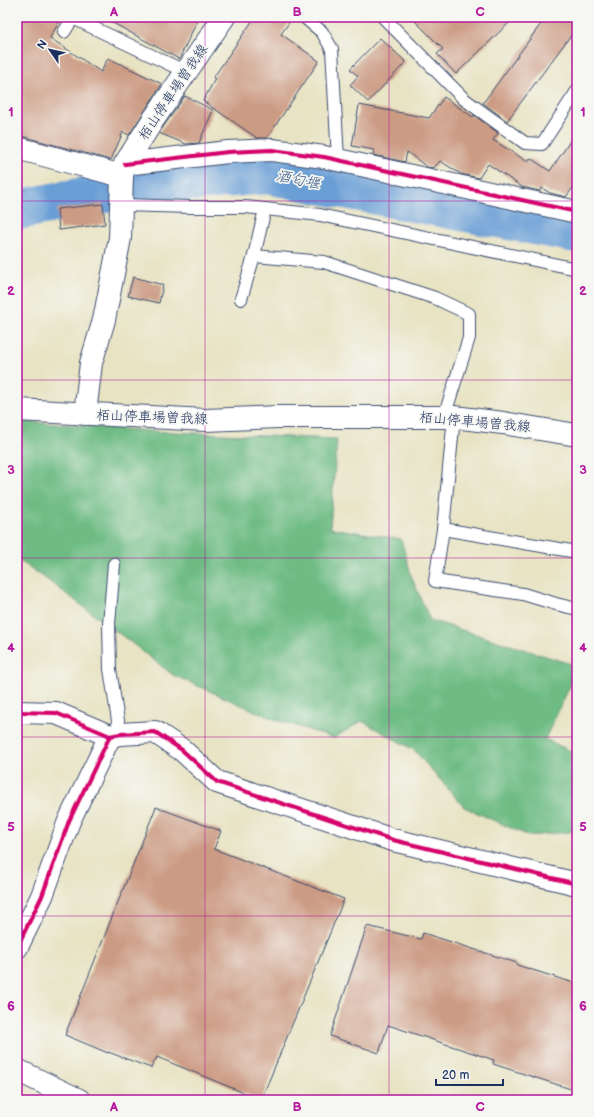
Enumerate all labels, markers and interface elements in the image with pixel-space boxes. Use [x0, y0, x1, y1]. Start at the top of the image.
text: A [109, 4, 118, 20]
text: B [292, 4, 302, 20]
text: C [475, 4, 485, 20]
north arrow [30, 30, 70, 70]
text: N [34, 38, 50, 52]
street label: 栢山停車場曽我線 [135, 41, 211, 143]
text: 1 [8, 104, 14, 120]
text: 1 [580, 104, 586, 120]
water label: 酒匂堰 [274, 166, 324, 194]
text: 2 [7, 283, 15, 299]
text: 2 [579, 283, 587, 299]
street label: 栢山停車場曽我線 [96, 407, 208, 427]
street label: 栢山停車場曽我線 [418, 409, 532, 435]
text: 3 [7, 462, 15, 478]
text: 3 [579, 462, 587, 478]
text: 4 [7, 640, 15, 656]
text: 4 [579, 640, 587, 656]
text: 5 [7, 819, 15, 835]
text: 5 [579, 819, 587, 835]
text: 6 [7, 998, 15, 1014]
text: 6 [579, 998, 587, 1014]
scale bar [436, 1061, 503, 1087]
text: 20 m [442, 1068, 469, 1083]
text: A [109, 1099, 118, 1115]
text: B [292, 1099, 302, 1115]
text: C [475, 1099, 485, 1115]

